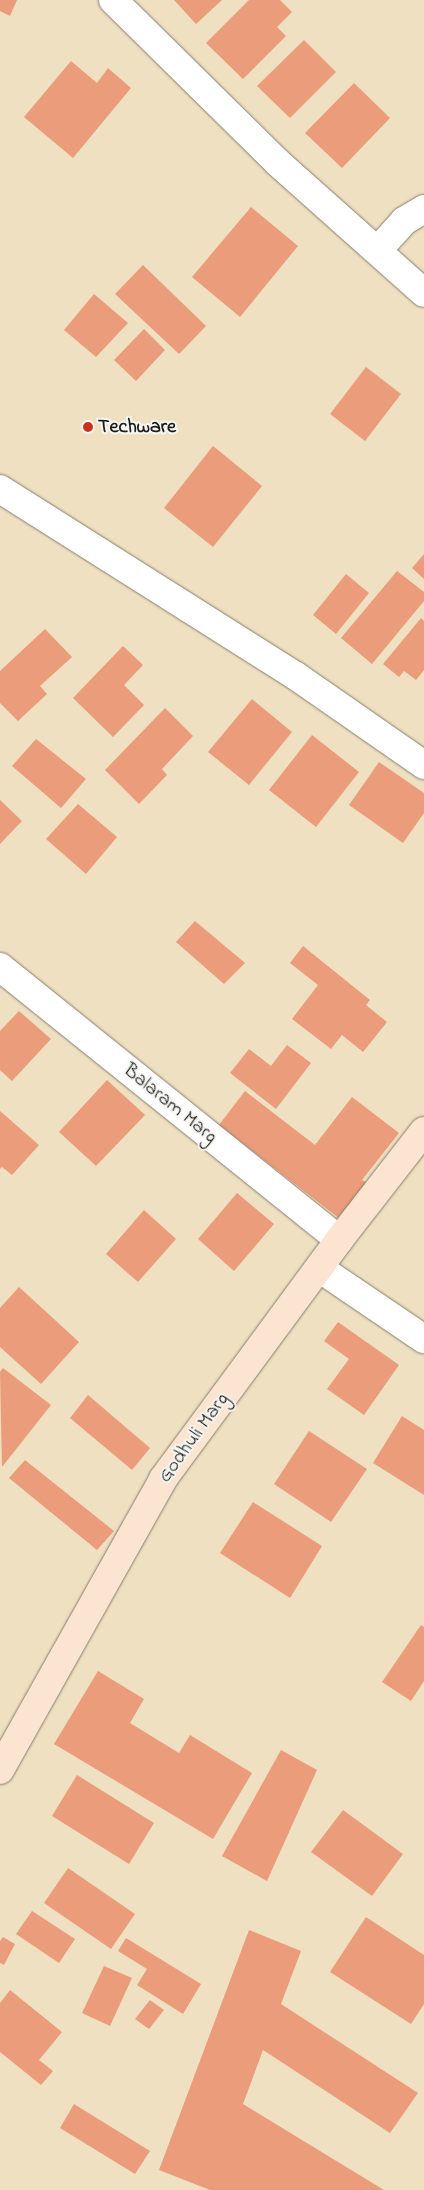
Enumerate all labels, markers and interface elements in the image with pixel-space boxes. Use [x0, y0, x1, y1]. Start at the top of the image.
place label: Techware [98, 415, 176, 439]
marker: Techware [82, 421, 94, 433]
street label: Balaram Marg [118, 1059, 222, 1149]
street label: Godhuli Marg [153, 1388, 235, 1488]

